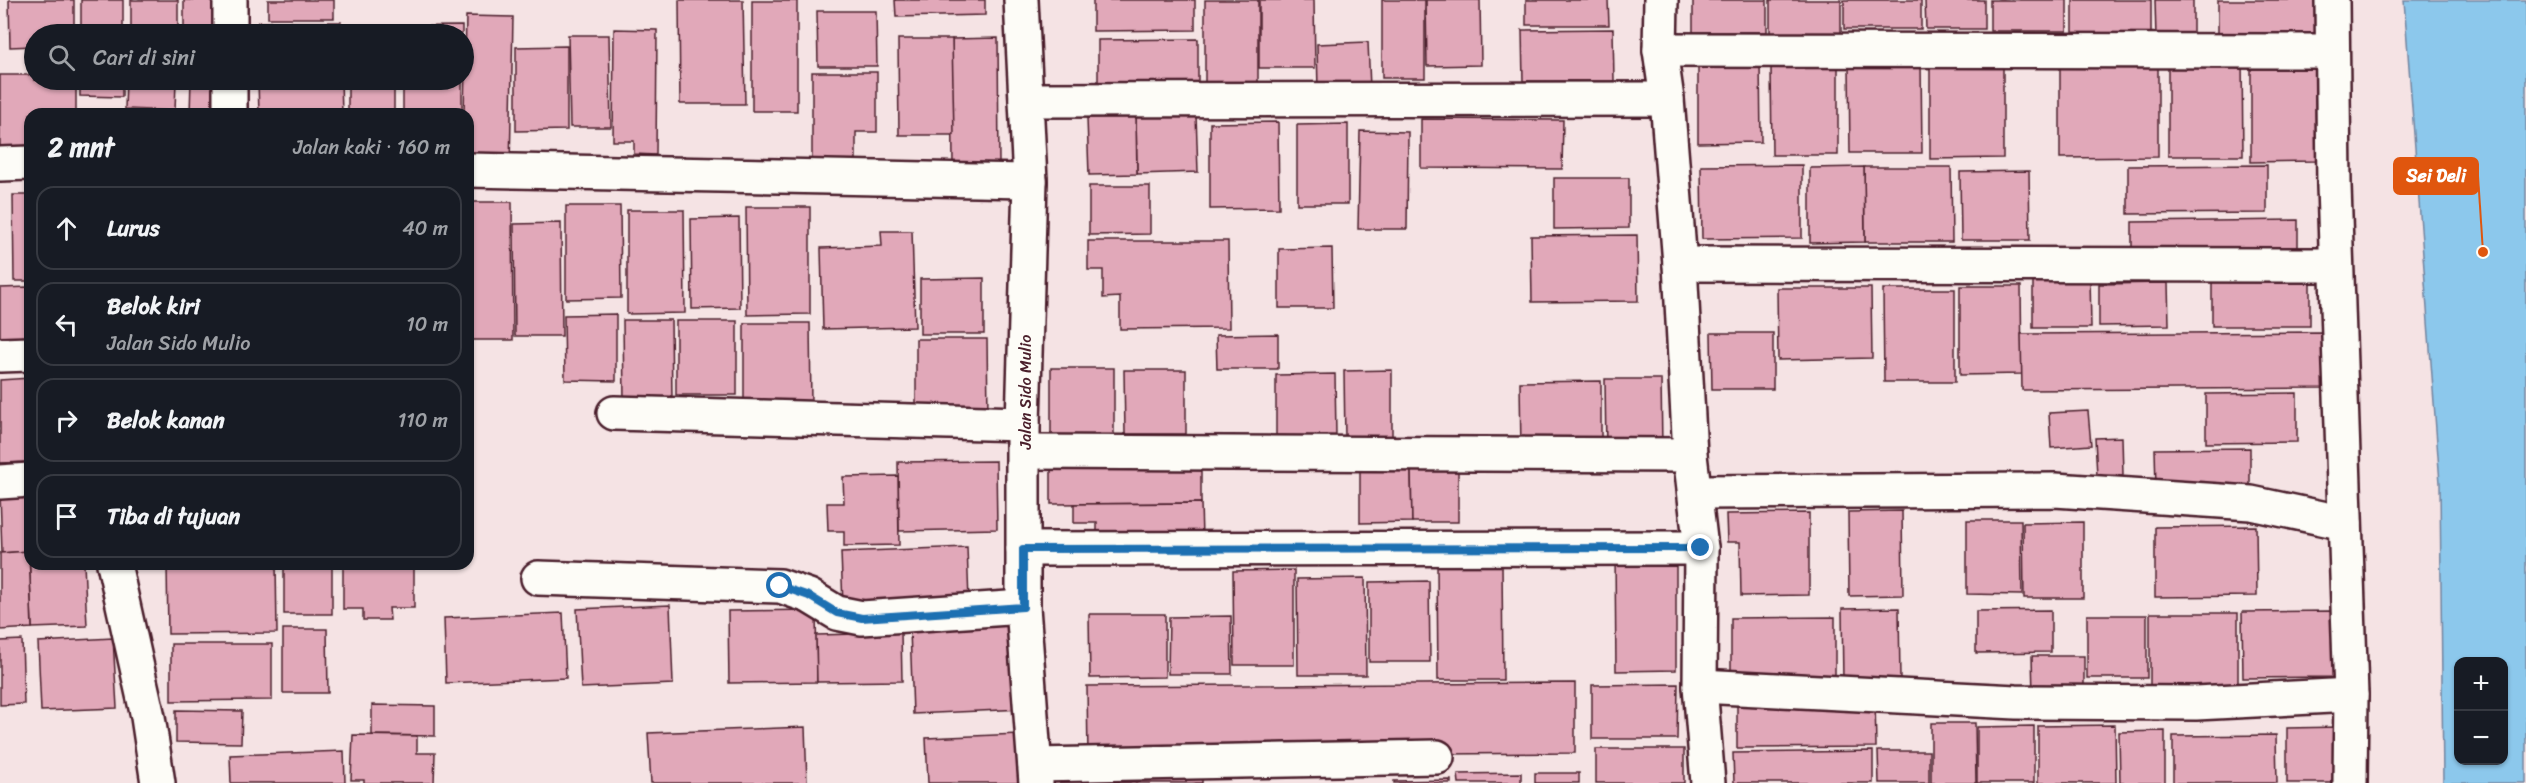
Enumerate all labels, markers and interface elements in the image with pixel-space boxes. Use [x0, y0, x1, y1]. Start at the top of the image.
search box [24, 24, 474, 90]
text: Cari di sini [93, 38, 195, 77]
icon: search [45, 41, 78, 74]
text: 2 mnt [48, 124, 114, 170]
text: Jalan kaki · 160 m [293, 130, 450, 165]
callout: Sei Deli [2394, 158, 2478, 194]
text: Sei Deli [2405, 160, 2467, 192]
text: Lurus [107, 209, 160, 248]
text: 40 m [402, 211, 448, 246]
icon: ahead [50, 212, 83, 245]
text: Belok kiri [107, 287, 200, 326]
text: 10 m [406, 307, 448, 342]
icon: left [50, 308, 83, 341]
text: Jalan Sido Mulio [107, 326, 250, 361]
street label: Jalan Sido Mulio [1011, 335, 1040, 450]
text: Belok kanan [107, 401, 225, 440]
text: 110 m [398, 403, 448, 438]
icon: right [50, 404, 83, 437]
text: Tiba di tujuan [107, 497, 240, 536]
icon: arrive [50, 500, 83, 533]
route end [1687, 534, 1713, 560]
route start [766, 572, 792, 598]
map controls [2454, 657, 2508, 765]
button: + [2454, 657, 2508, 711]
button: − [2454, 711, 2508, 765]

